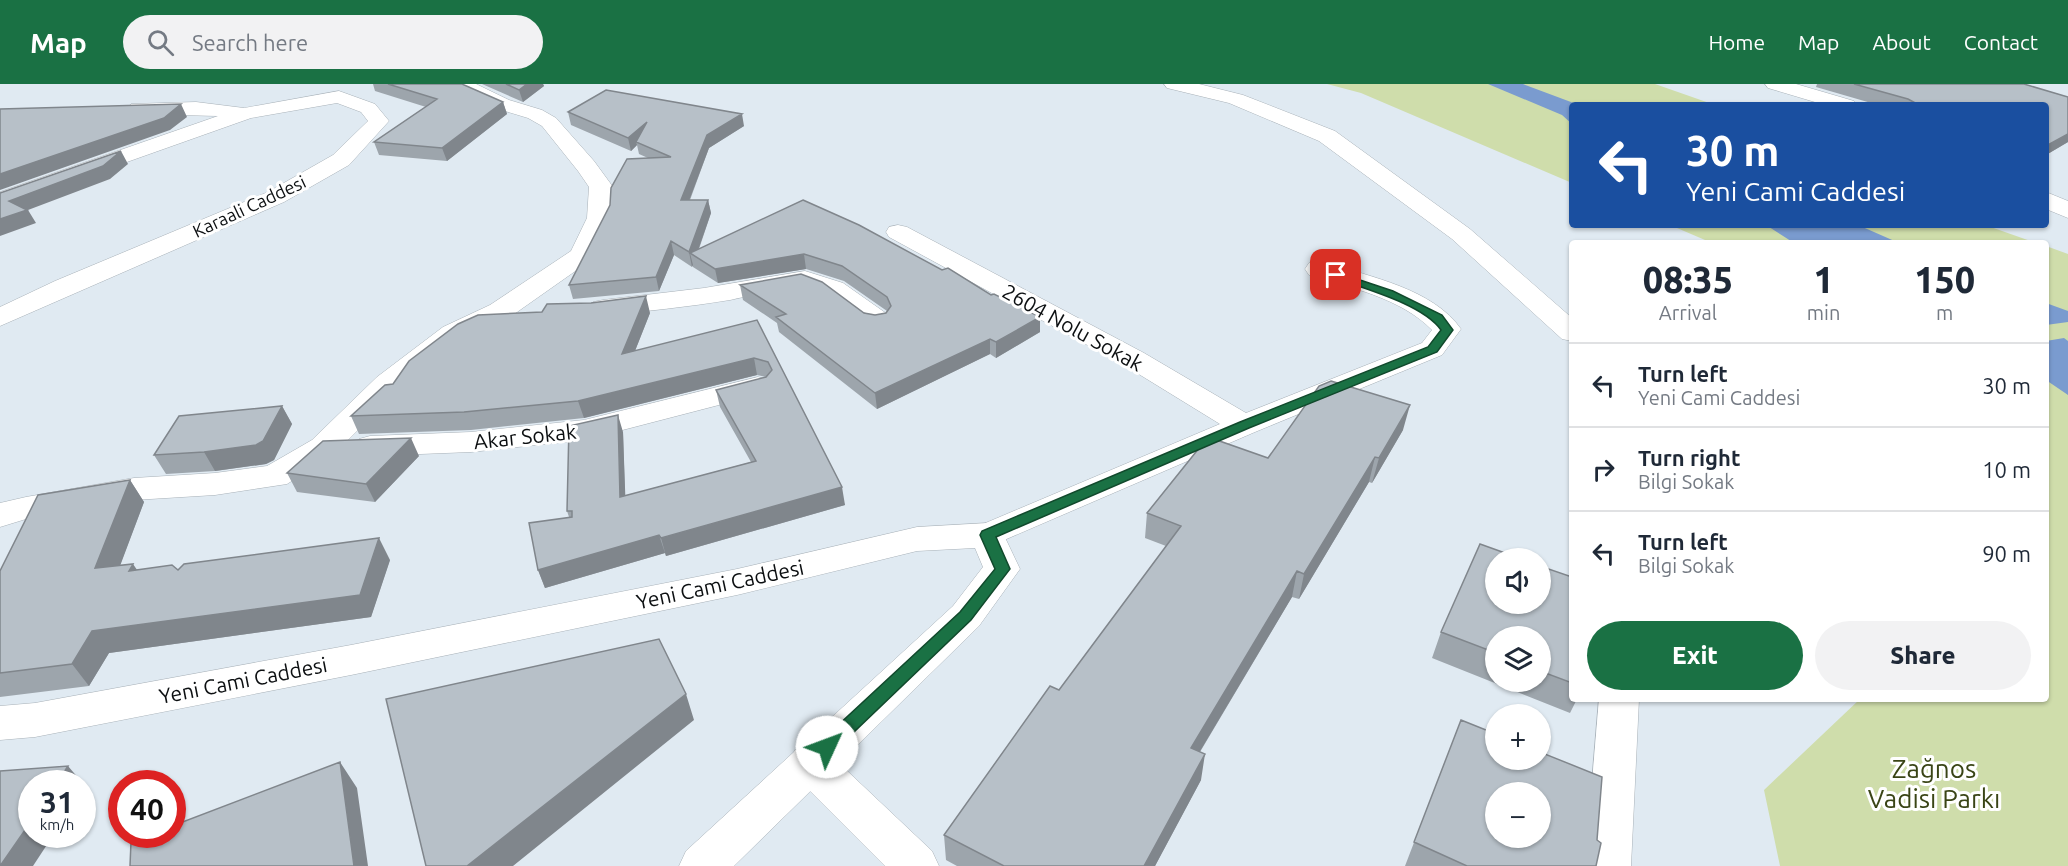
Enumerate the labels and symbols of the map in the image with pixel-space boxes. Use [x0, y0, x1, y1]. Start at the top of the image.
street label: Karaali Caddesi [189, 171, 309, 241]
pin [1310, 249, 1361, 300]
street label: 2604 Nolu Sokak [999, 278, 1148, 376]
street label: Akar Sokak [472, 419, 578, 453]
street label: Yeni Cami Caddesi [634, 555, 806, 613]
street label: Yeni Cami Caddesi [157, 652, 329, 708]
position arrow [795, 715, 859, 779]
park label: Zağnos Vadisi Parkı [1868, 754, 2000, 813]
speed limit sign: 40 [108, 770, 186, 848]

